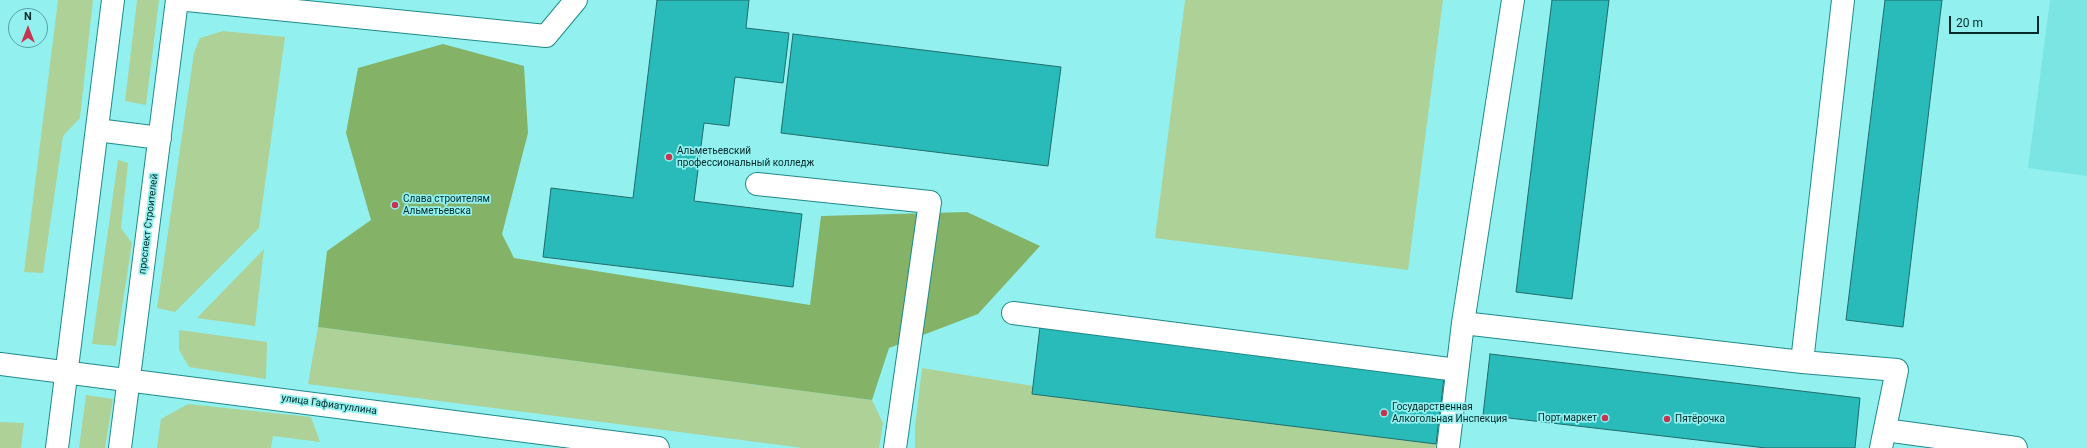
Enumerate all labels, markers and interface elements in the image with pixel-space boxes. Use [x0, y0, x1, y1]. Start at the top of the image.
north arrow [8, 8, 48, 48]
scale bar [1951, 8, 2041, 34]
text: N [24, 10, 32, 23]
text: 20 m [1956, 16, 1983, 30]
place label: Альметьевский профессиональный колледж [677, 145, 814, 168]
marker: Альметьевский профессиональный колледж [664, 152, 674, 162]
street label: проспект Строителей [137, 173, 161, 275]
place label: Слава строителям Альметьевска [403, 193, 490, 216]
marker: Слава строителям Альметьевска [390, 200, 400, 210]
street label: улица Гафиатуллина [281, 392, 377, 418]
place label: Государственная Алкогольная Инспекция [1392, 401, 1507, 424]
marker: Государственная Алкогольная Инспекция [1379, 408, 1389, 418]
place label: Порт маркет [1538, 412, 1597, 424]
marker: Порт маркет [1600, 413, 1610, 423]
place label: Пятёрочка [1675, 413, 1725, 425]
marker: Пятёрочка [1662, 414, 1672, 424]

